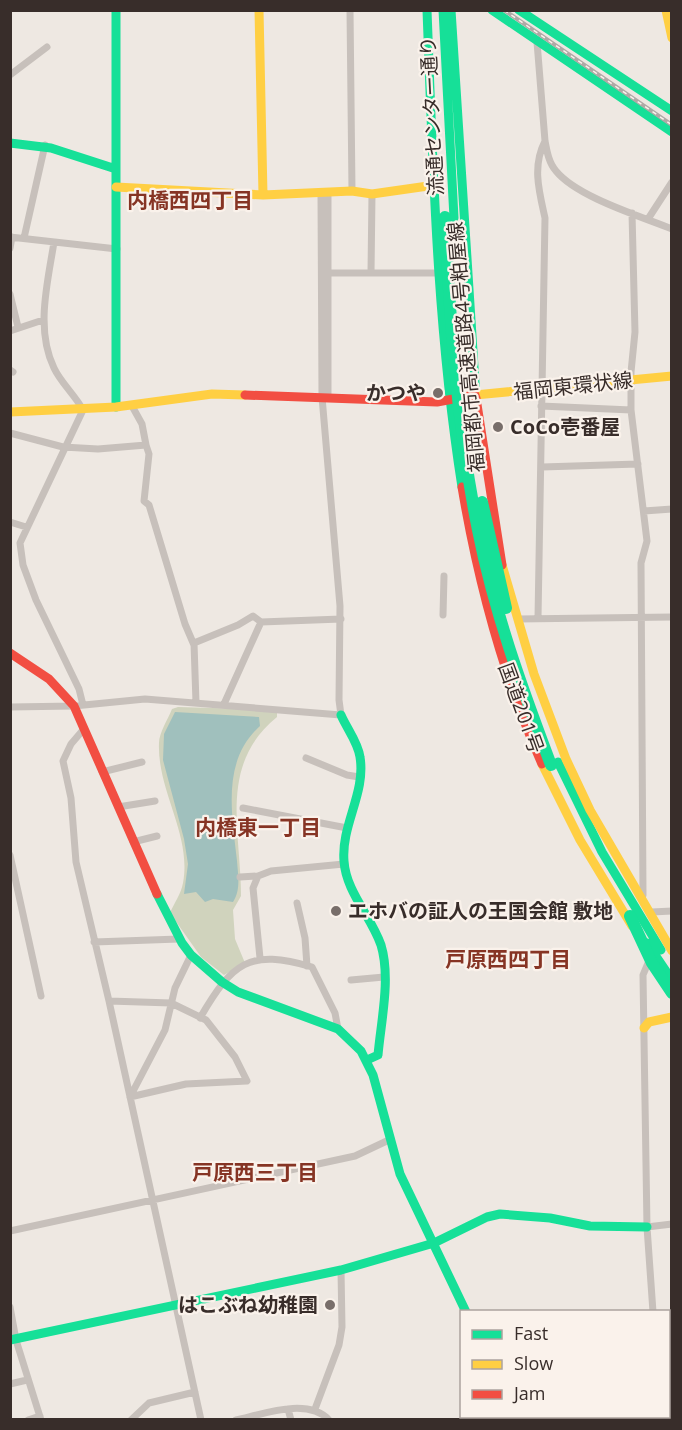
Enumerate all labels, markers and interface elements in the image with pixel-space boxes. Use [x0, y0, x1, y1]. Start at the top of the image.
street label: 流通センター通り [414, 35, 449, 197]
district label: 内橋西四丁目 [127, 186, 253, 214]
street label: 福岡都市高速道路4号粕屋線 [441, 221, 490, 473]
street label: 福岡東環状線 [512, 366, 634, 405]
place label: かつや [366, 379, 426, 406]
marker: かつや [431, 386, 445, 400]
place label: CoCo壱番屋 [510, 413, 620, 440]
marker: CoCo壱番屋 [491, 420, 505, 434]
street label: 国道201号 [493, 659, 550, 757]
district label: 内橋東一丁目 [195, 813, 321, 841]
place label: エホバの証人の王国会館 敷地 [348, 897, 613, 924]
marker: エホバの証人の王国会館 敷地 [329, 904, 343, 918]
district label: 戸原西四丁目 [445, 945, 571, 973]
district label: 戸原西三丁目 [192, 1158, 318, 1186]
place label: はこぶね幼稚園 [178, 1291, 318, 1318]
marker: はこぶね幼稚園 [323, 1298, 337, 1312]
legend [460, 1310, 670, 1418]
text: Fast [514, 1321, 548, 1345]
text: Slow [514, 1351, 553, 1375]
text: Jam [512, 1381, 546, 1405]

